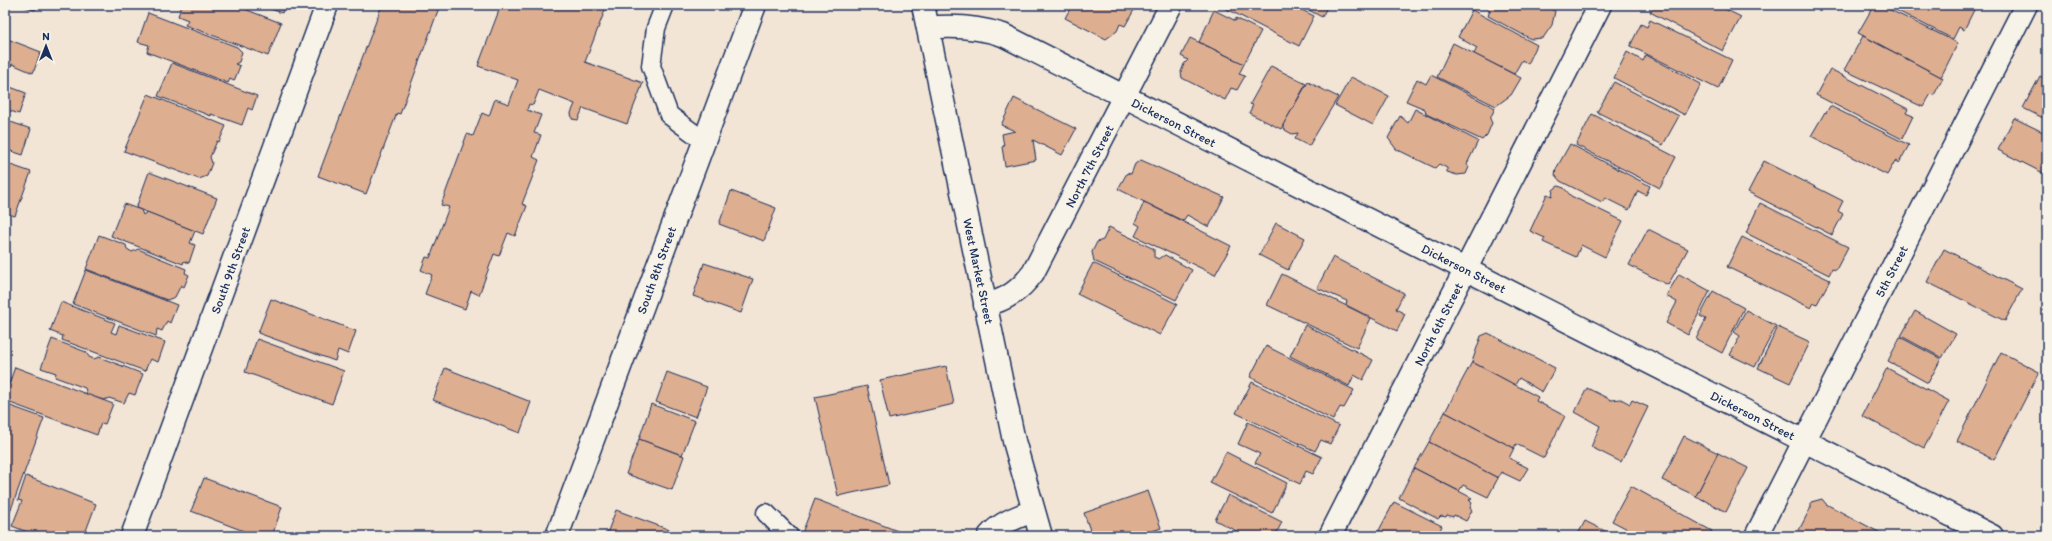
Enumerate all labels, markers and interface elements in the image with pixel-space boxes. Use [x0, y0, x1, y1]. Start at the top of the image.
north arrow [26, 26, 66, 66]
text: N [42, 30, 50, 43]
street label: Dickerson Street [1129, 95, 1219, 150]
street label: North 7th Street [1062, 122, 1117, 210]
street label: West Market Street [960, 217, 997, 326]
street label: South 9th Street [208, 224, 253, 316]
street label: South 8th Street [634, 224, 679, 316]
street label: Dickerson Street [1419, 241, 1509, 296]
street label: 5th Street [1872, 243, 1911, 300]
street label: North 6th Street [1411, 280, 1466, 368]
street label: Dickerson Street [1708, 388, 1798, 443]

